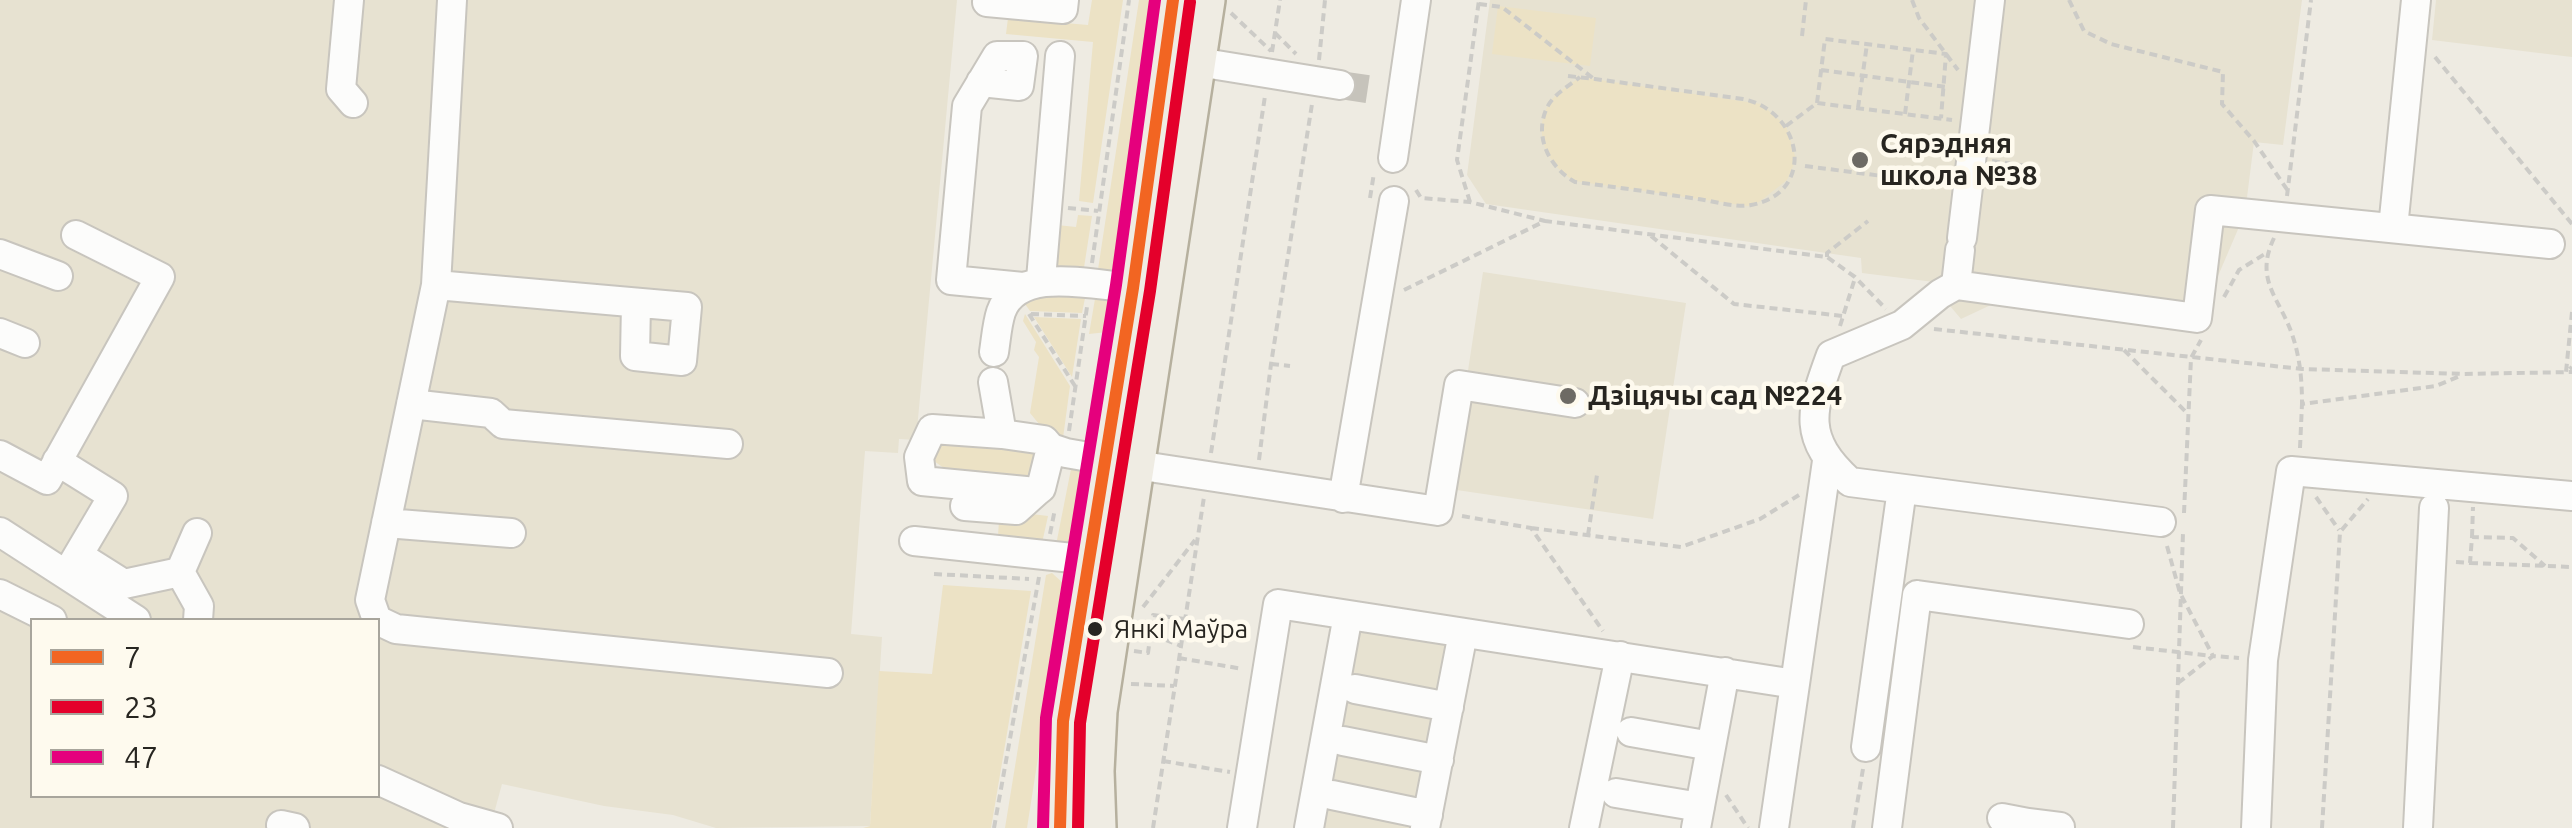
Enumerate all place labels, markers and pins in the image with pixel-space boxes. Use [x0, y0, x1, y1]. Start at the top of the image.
place label: Сярэдняя школа №38 [1880, 127, 2038, 193]
marker: Сярэдняя школа №38 [1849, 149, 1871, 171]
place label: Дзіцячы сад №224 [1588, 379, 1842, 413]
marker: Дзіцячы сад №224 [1557, 385, 1579, 407]
place label: Янкі Маўра [1114, 613, 1248, 645]
marker: Янкі Маўра [1085, 619, 1105, 639]

